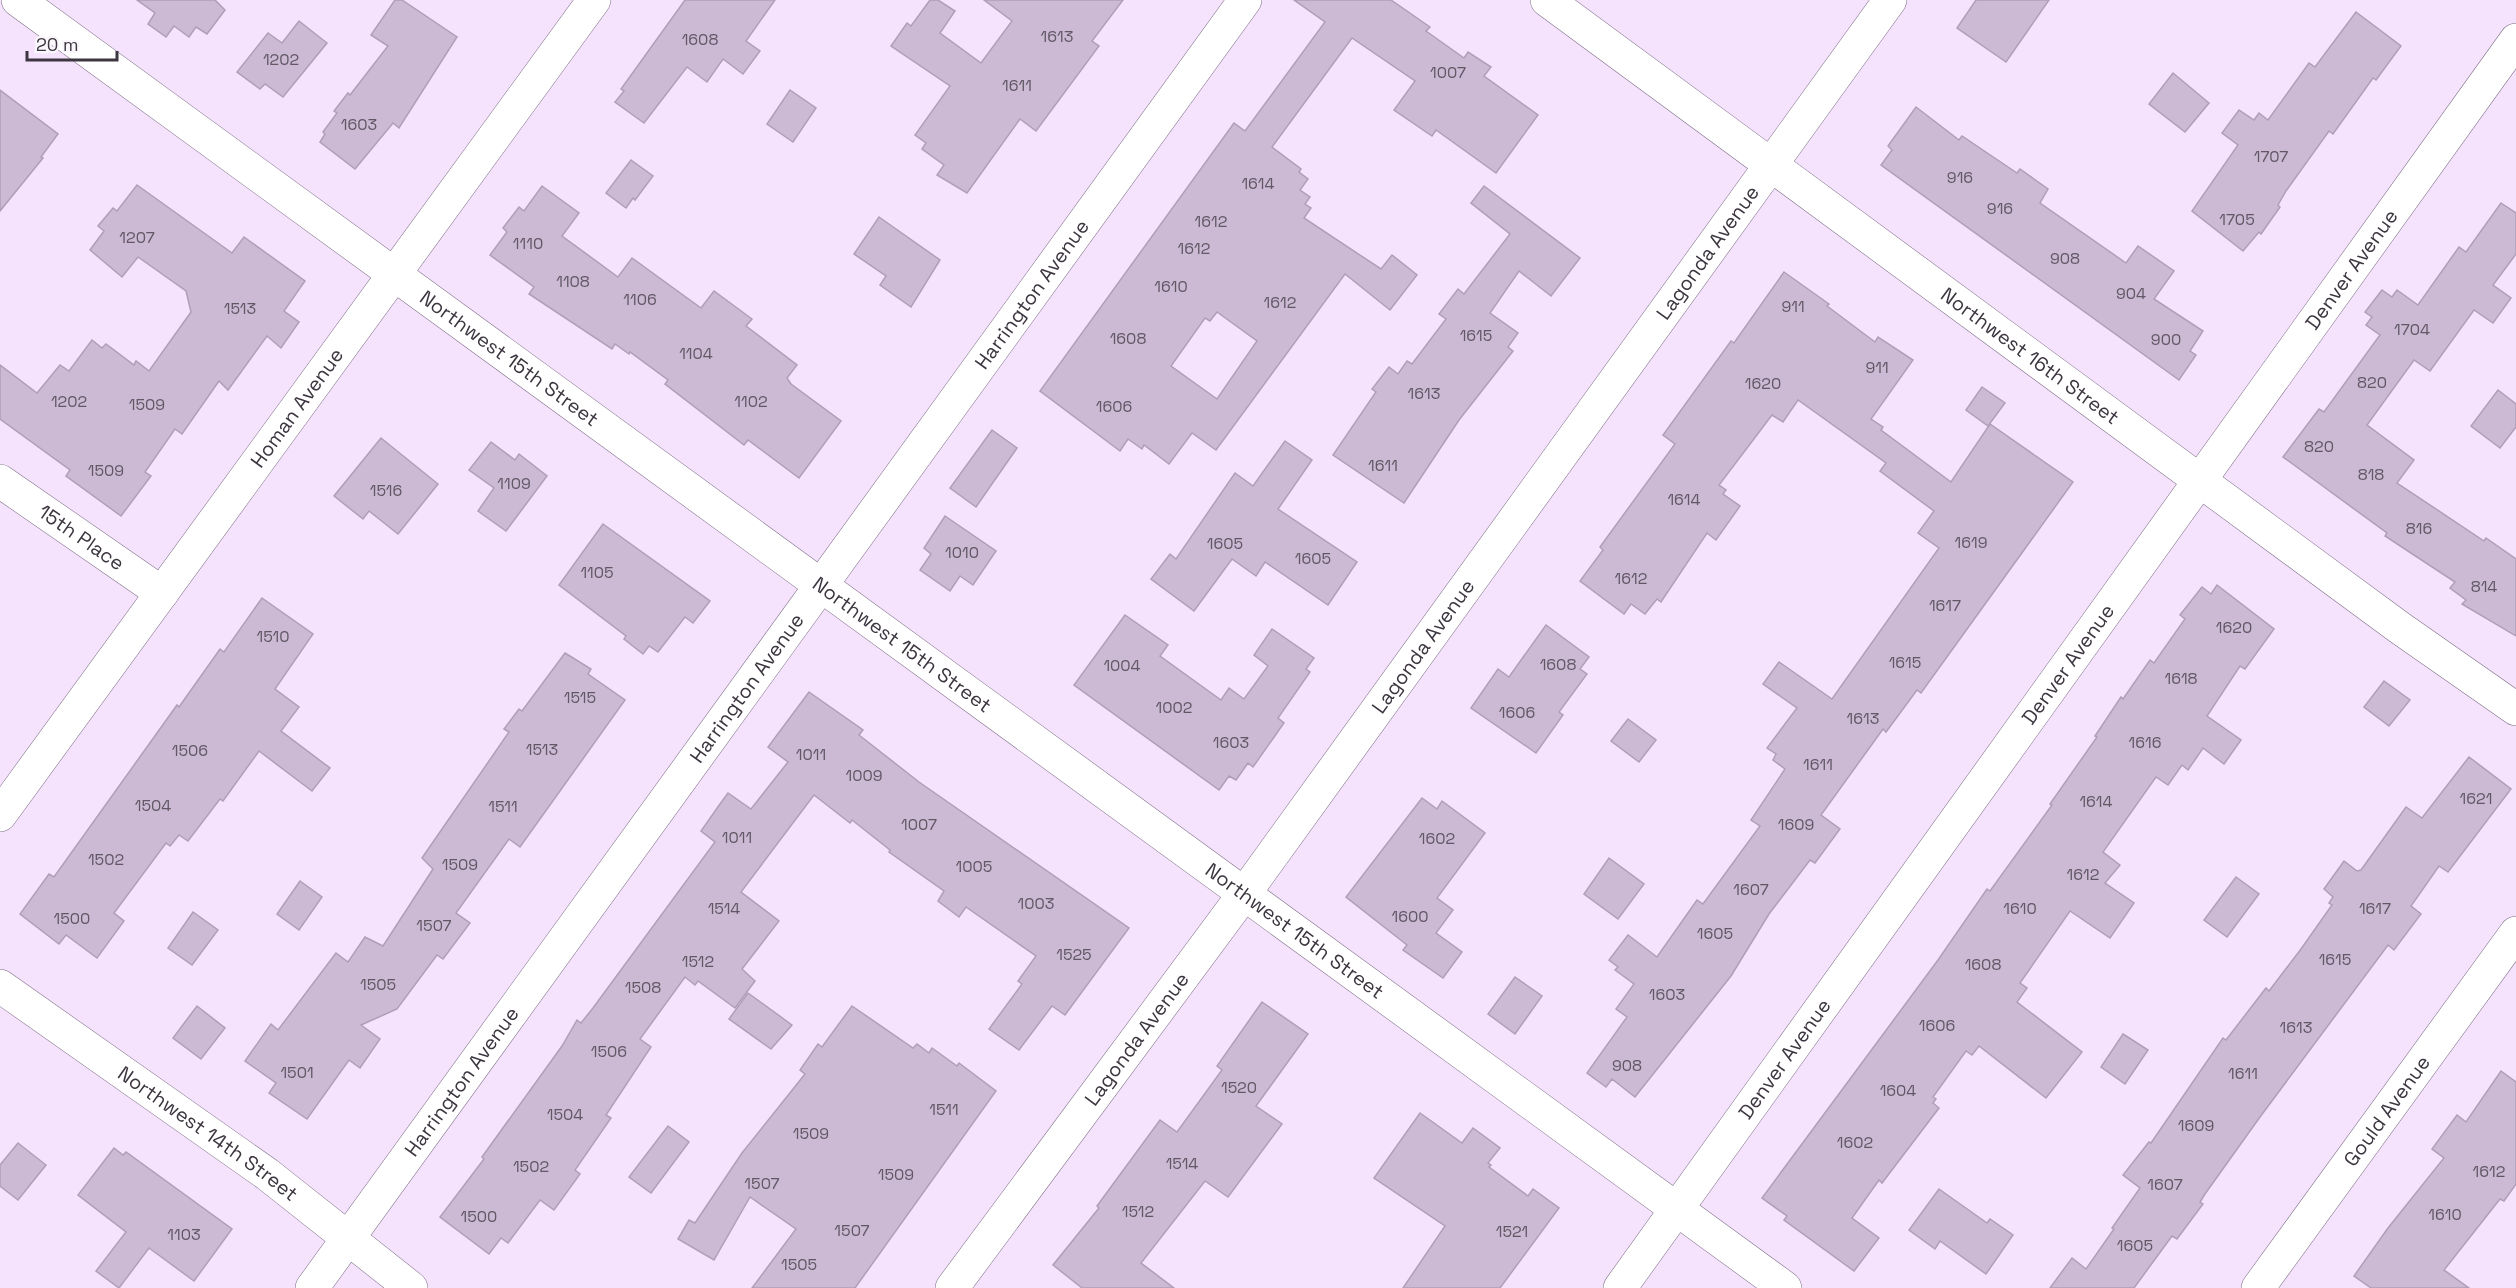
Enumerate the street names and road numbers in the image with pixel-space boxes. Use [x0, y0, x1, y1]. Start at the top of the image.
street label: Lagonda Avenue [1650, 180, 1765, 325]
street label: Denver Avenue [2299, 204, 2403, 335]
street label: Harrington Avenue [969, 214, 1095, 374]
street label: Northwest 16th Street [1936, 281, 2125, 430]
street label: Northwest 15th Street [415, 284, 604, 432]
street label: Homan Avenue [245, 343, 349, 473]
street label: 15th Place [33, 498, 130, 576]
street label: Northwest 15th Street [808, 571, 997, 718]
street label: Lagonda Avenue [1366, 574, 1480, 719]
street label: Denver Avenue [2016, 599, 2120, 730]
street label: Harrington Avenue [684, 608, 810, 768]
street label: Northwest 15th Street [1200, 857, 1389, 1005]
street label: Lagonda Avenue [1079, 967, 1195, 1111]
street label: Denver Avenue [1732, 994, 1837, 1124]
street label: Harrington Avenue [399, 1001, 525, 1162]
street label: Gould Avenue [2338, 1050, 2436, 1172]
street label: Northwest 14th Street [113, 1060, 303, 1207]

